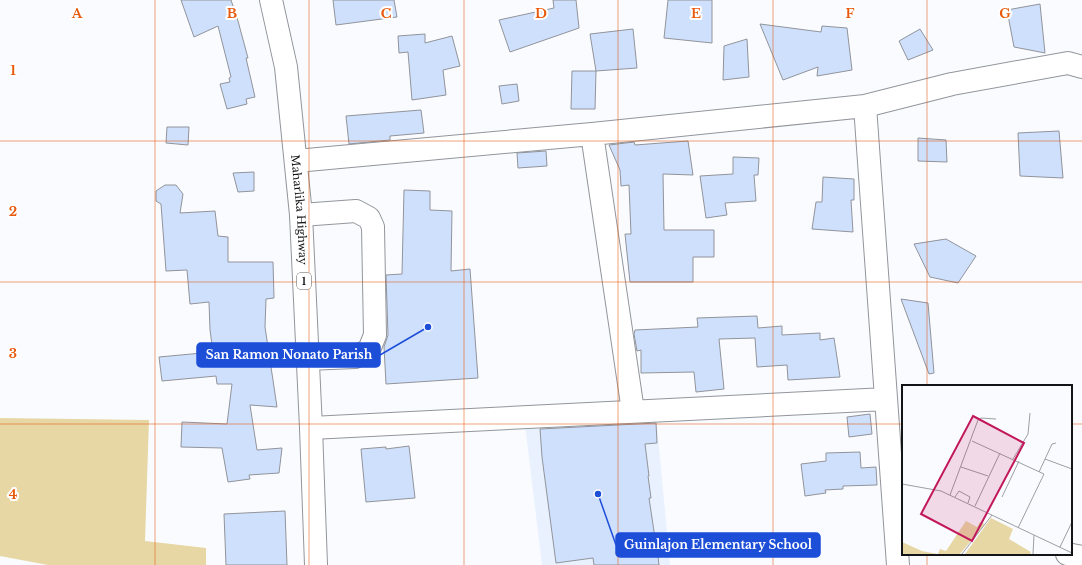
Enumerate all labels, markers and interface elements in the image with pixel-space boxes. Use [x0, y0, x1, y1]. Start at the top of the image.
text: A [71, 5, 83, 22]
text: B [227, 5, 237, 22]
text: C [381, 5, 392, 22]
text: D [535, 5, 547, 22]
text: E [691, 5, 701, 22]
text: F [846, 5, 855, 22]
text: G [999, 5, 1011, 22]
text: 1 [10, 62, 16, 79]
street label: Maharlika Highway [288, 154, 310, 265]
text: 2 [9, 203, 17, 220]
road number: 1 [297, 273, 311, 289]
callout: San Ramon Nonato Parish [197, 343, 380, 367]
text: 3 [9, 345, 17, 362]
text: San Ramon Nonato Parish [206, 347, 373, 362]
inset map [902, 385, 1072, 555]
text: 4 [9, 486, 18, 503]
callout: Guinlajon Elementary School [616, 533, 820, 557]
text: Guinlajon Elementary School [624, 537, 813, 552]

